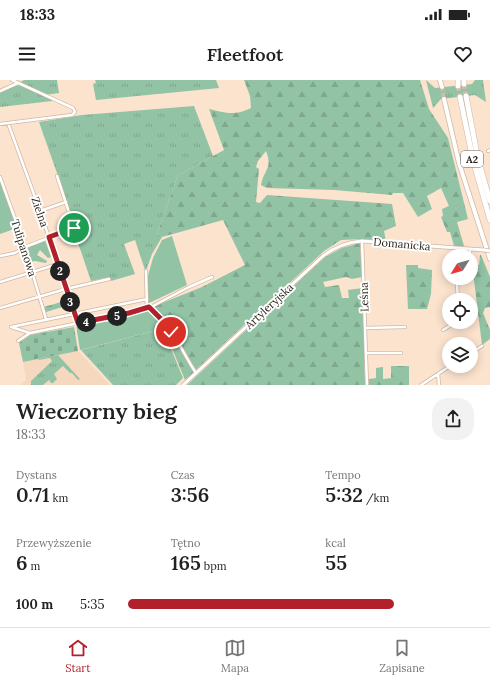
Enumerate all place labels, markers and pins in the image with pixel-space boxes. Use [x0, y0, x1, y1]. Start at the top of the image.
pin [57, 211, 91, 245]
pin: 2 [50, 261, 70, 281]
pin: 3 [60, 292, 80, 312]
pin: 5 [107, 306, 127, 326]
pin: 4 [76, 312, 96, 332]
pin [154, 315, 188, 349]

